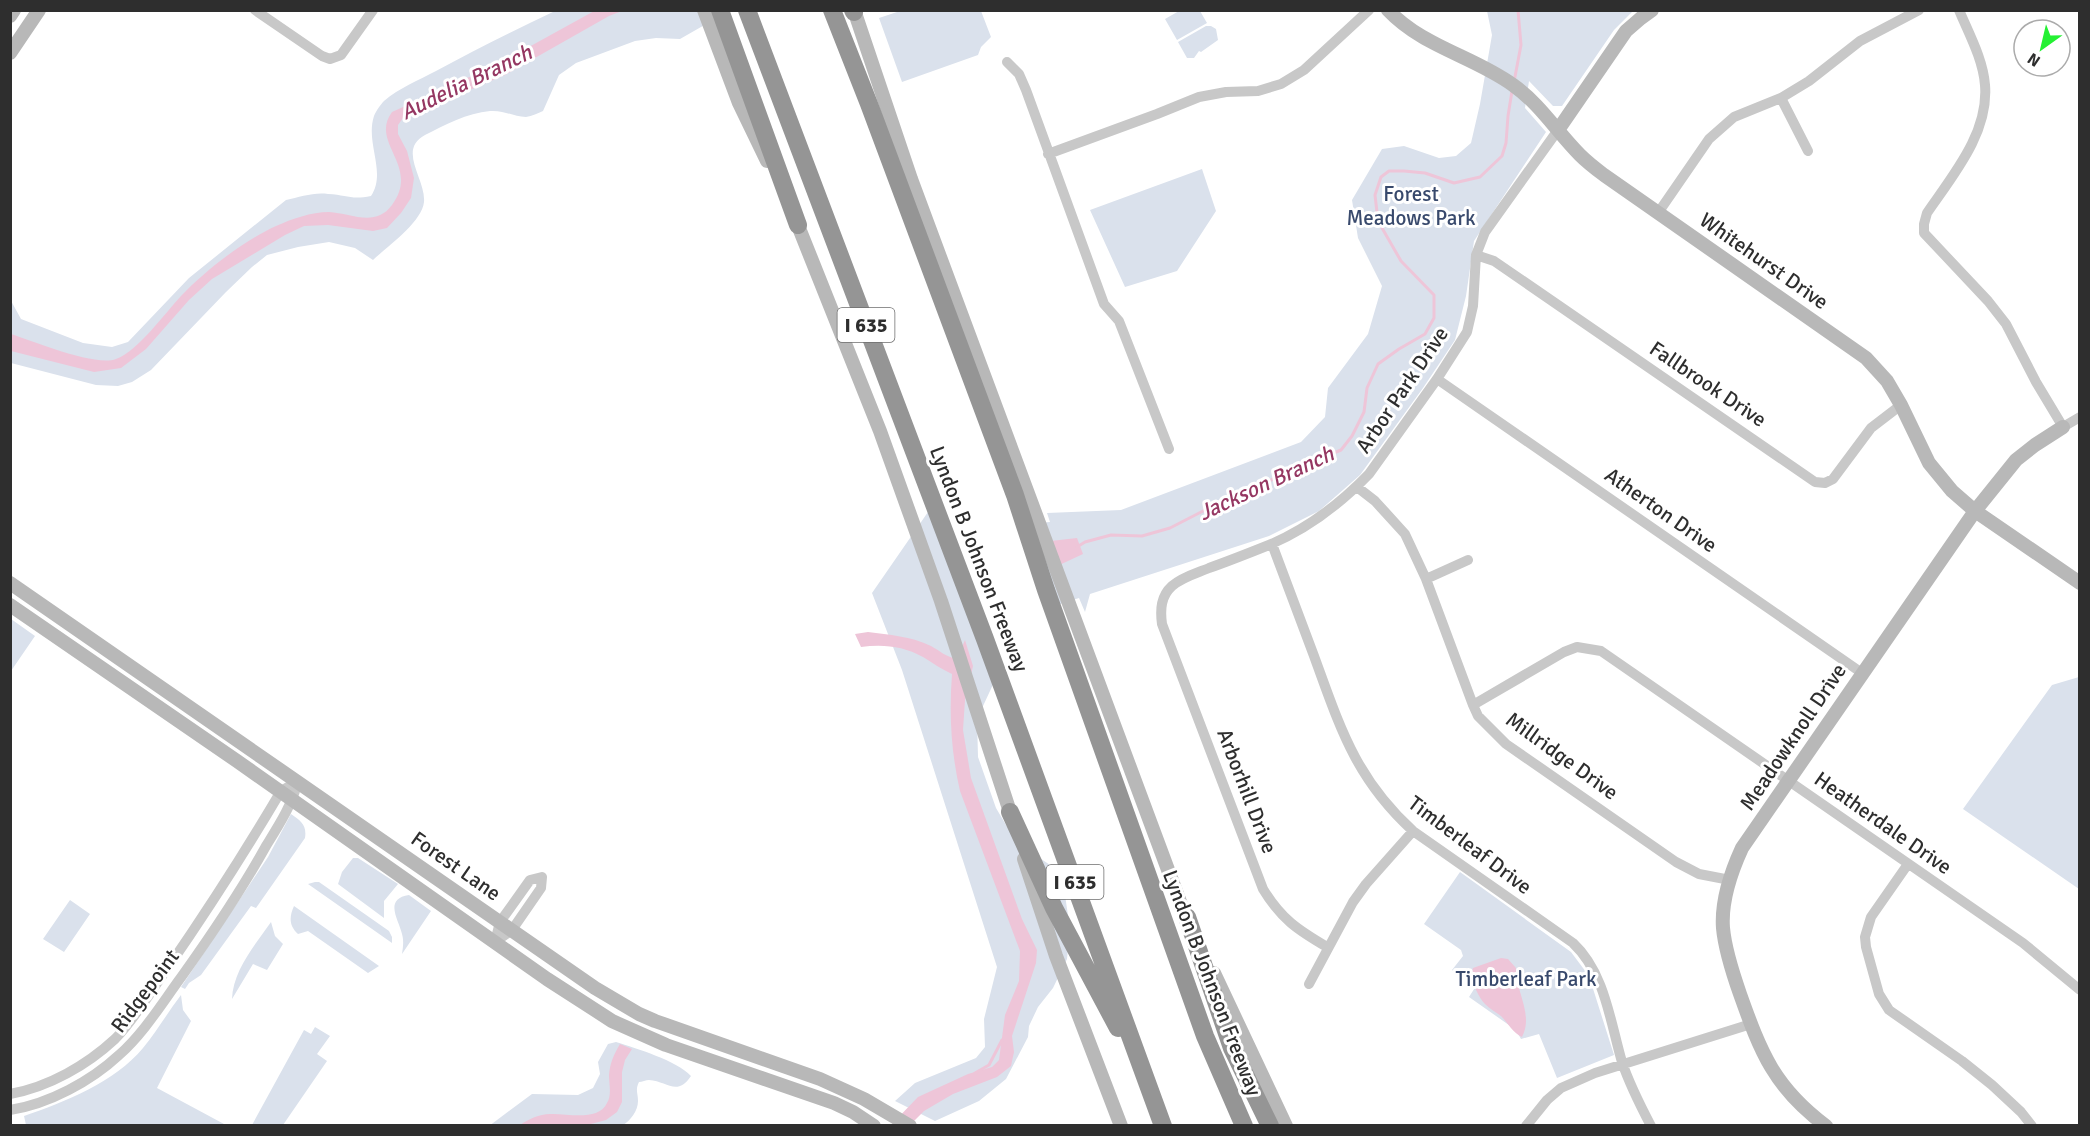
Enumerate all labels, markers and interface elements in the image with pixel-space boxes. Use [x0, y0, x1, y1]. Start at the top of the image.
north arrow [2012, 18, 2072, 78]
water label: Audelia Branch [396, 38, 537, 125]
text: N [2024, 48, 2044, 71]
park label: Forest Meadows Park [1346, 181, 1476, 231]
street label: Whitehurst Drive [1695, 207, 1833, 315]
road number: I 635 [838, 308, 894, 342]
street label: Arbor Park Drive [1350, 322, 1454, 458]
street label: Fallbrook Drive [1645, 335, 1771, 433]
water label: Jackson Branch [1194, 439, 1339, 526]
street label: Lyndon B Johnson Freeway [924, 442, 1034, 676]
street label: Atherton Drive [1600, 462, 1722, 558]
street label: Meadowknoll Drive [1734, 659, 1852, 815]
street label: Millridge Drive [1501, 706, 1623, 806]
street label: Arborhill Drive [1211, 725, 1283, 857]
street label: Heatherdale Drive [1809, 766, 1957, 880]
street label: Timberleaf Drive [1403, 790, 1537, 900]
street label: Forest Lane [406, 826, 506, 906]
road number: I 635 [1046, 865, 1104, 899]
street label: Lyndon B Johnson Freeway [1157, 866, 1267, 1100]
street label: Ridgepoint [105, 944, 185, 1038]
park label: Timberleaf Park [1455, 966, 1597, 992]

